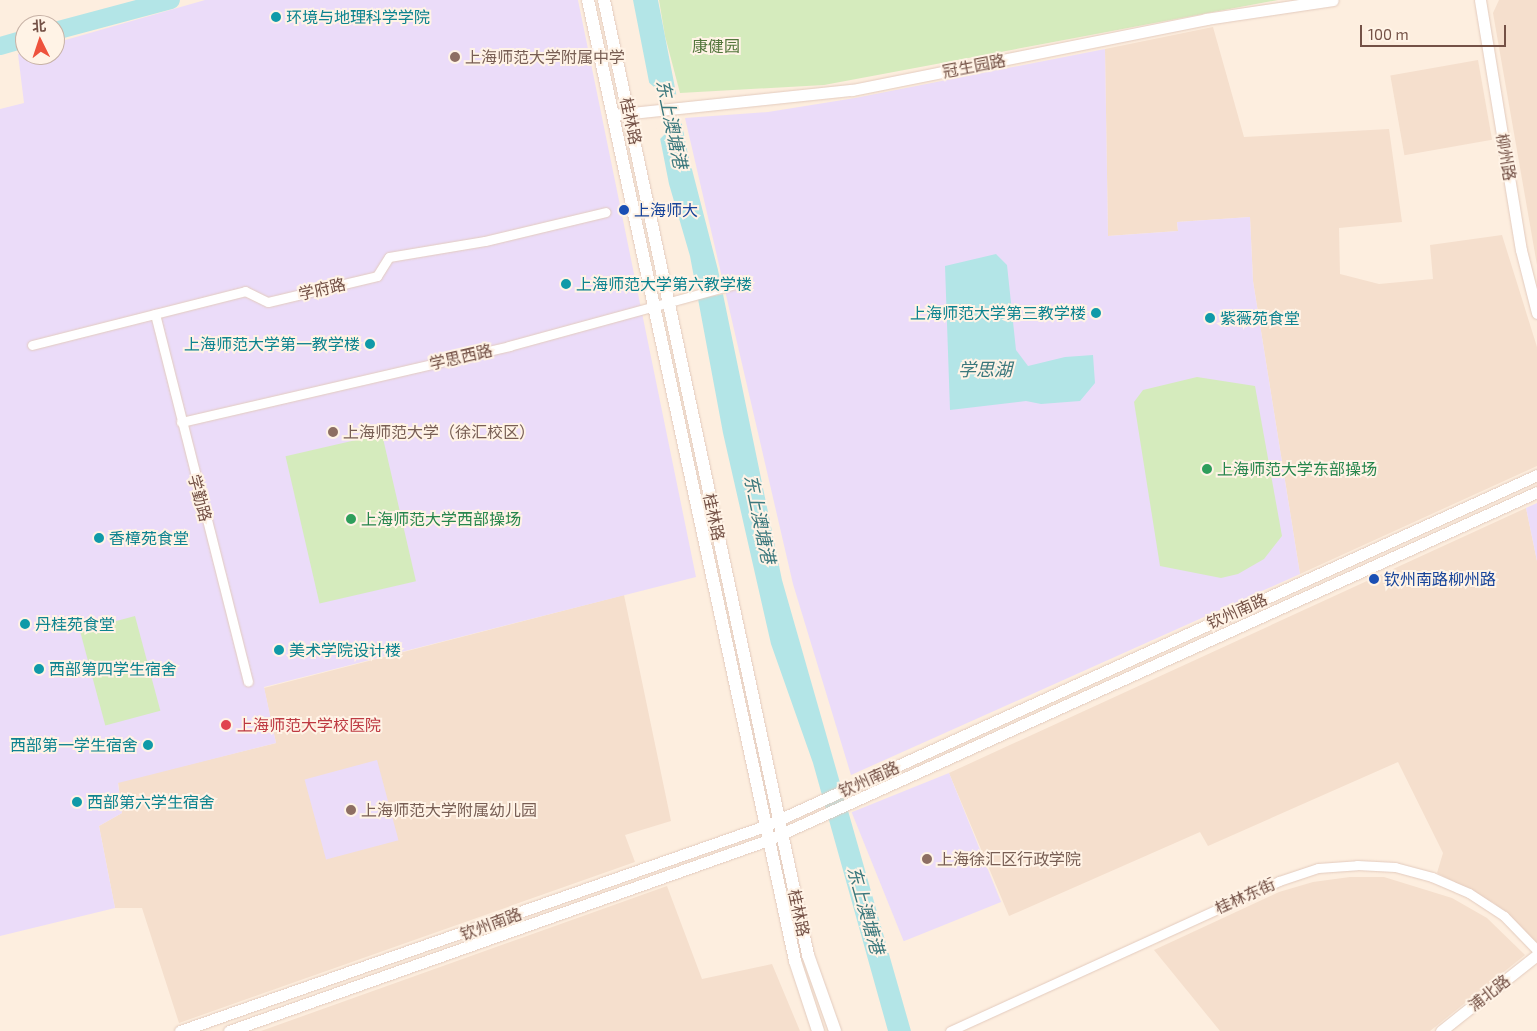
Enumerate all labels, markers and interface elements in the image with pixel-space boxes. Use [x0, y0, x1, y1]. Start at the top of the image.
place label: 环境与地理科学学院 [286, 7, 430, 27]
marker: 环境与地理科学学院 [270, 11, 282, 23]
north arrow [15, 15, 65, 65]
scale bar [1362, 15, 1508, 47]
text: 北 [31, 17, 47, 35]
text: 100 m [1368, 25, 1409, 43]
park label: 康健园 [692, 36, 740, 56]
place label: 上海师范大学附属中学 [465, 47, 625, 67]
street label: 冠生园路 [941, 50, 1007, 82]
marker: 上海师范大学附属中学 [449, 51, 461, 63]
water label: 东上澳塘港 [652, 78, 692, 170]
street label: 桂林路 [617, 96, 645, 146]
street label: 柳州路 [1492, 132, 1520, 182]
place label: 上海师大 [634, 200, 698, 220]
marker: 上海师大 [618, 204, 630, 216]
street label: 学府路 [296, 274, 348, 304]
place label: 上海师范大学第六教学楼 [576, 274, 752, 294]
marker: 上海师范大学第六教学楼 [560, 278, 572, 290]
place label: 上海师范大学第三教学楼 [910, 303, 1086, 323]
marker: 上海师范大学第三教学楼 [1090, 307, 1102, 319]
place label: 紫薇苑食堂 [1220, 308, 1300, 328]
marker: 紫薇苑食堂 [1204, 312, 1216, 324]
place label: 上海师范大学第一教学楼 [184, 334, 360, 354]
marker: 上海师范大学第一教学楼 [364, 338, 376, 350]
street label: 学思西路 [428, 340, 494, 374]
water label: 学思湖 [958, 358, 1012, 380]
place label: 上海师范大学（徐汇校区） [343, 422, 535, 442]
marker: 上海师范大学（徐汇校区） [327, 426, 339, 438]
place label: 上海师范大学东部操场 [1217, 459, 1377, 479]
marker: 上海师范大学东部操场 [1201, 463, 1213, 475]
street label: 学勤路 [185, 472, 215, 524]
water label: 东上澳塘港 [740, 473, 780, 565]
street label: 桂林路 [700, 492, 728, 542]
place label: 上海师范大学西部操场 [361, 509, 521, 529]
marker: 上海师范大学西部操场 [345, 513, 357, 525]
place label: 香樟苑食堂 [109, 528, 189, 548]
marker: 香樟苑食堂 [93, 532, 105, 544]
place label: 钦州南路柳州路 [1384, 569, 1496, 589]
marker: 钦州南路柳州路 [1368, 573, 1380, 585]
street label: 钦州南路 [1204, 589, 1270, 633]
place label: 丹桂苑食堂 [35, 614, 115, 634]
marker: 丹桂苑食堂 [19, 618, 31, 630]
place label: 美术学院设计楼 [289, 640, 401, 660]
marker: 美术学院设计楼 [273, 644, 285, 656]
place label: 西部第四学生宿舍 [49, 659, 177, 679]
marker: 西部第四学生宿舍 [33, 663, 45, 675]
place label: 上海师范大学校医院 [237, 715, 381, 735]
marker: 上海师范大学校医院 [219, 718, 233, 732]
place label: 西部第一学生宿舍 [10, 735, 138, 755]
marker: 西部第一学生宿舍 [142, 739, 154, 751]
street label: 钦州南路 [836, 757, 902, 801]
place label: 西部第六学生宿舍 [87, 792, 215, 812]
marker: 西部第六学生宿舍 [71, 796, 83, 808]
place label: 上海师范大学附属幼儿园 [361, 800, 537, 820]
marker: 上海师范大学附属幼儿园 [345, 804, 357, 816]
place label: 上海徐汇区行政学院 [937, 849, 1081, 869]
marker: 上海徐汇区行政学院 [921, 853, 933, 865]
water label: 东上澳塘港 [843, 864, 889, 956]
street label: 桂林东街 [1212, 874, 1278, 918]
street label: 桂林路 [785, 888, 813, 938]
street label: 钦州南路 [458, 904, 524, 944]
street label: 浦北路 [1464, 971, 1514, 1015]

